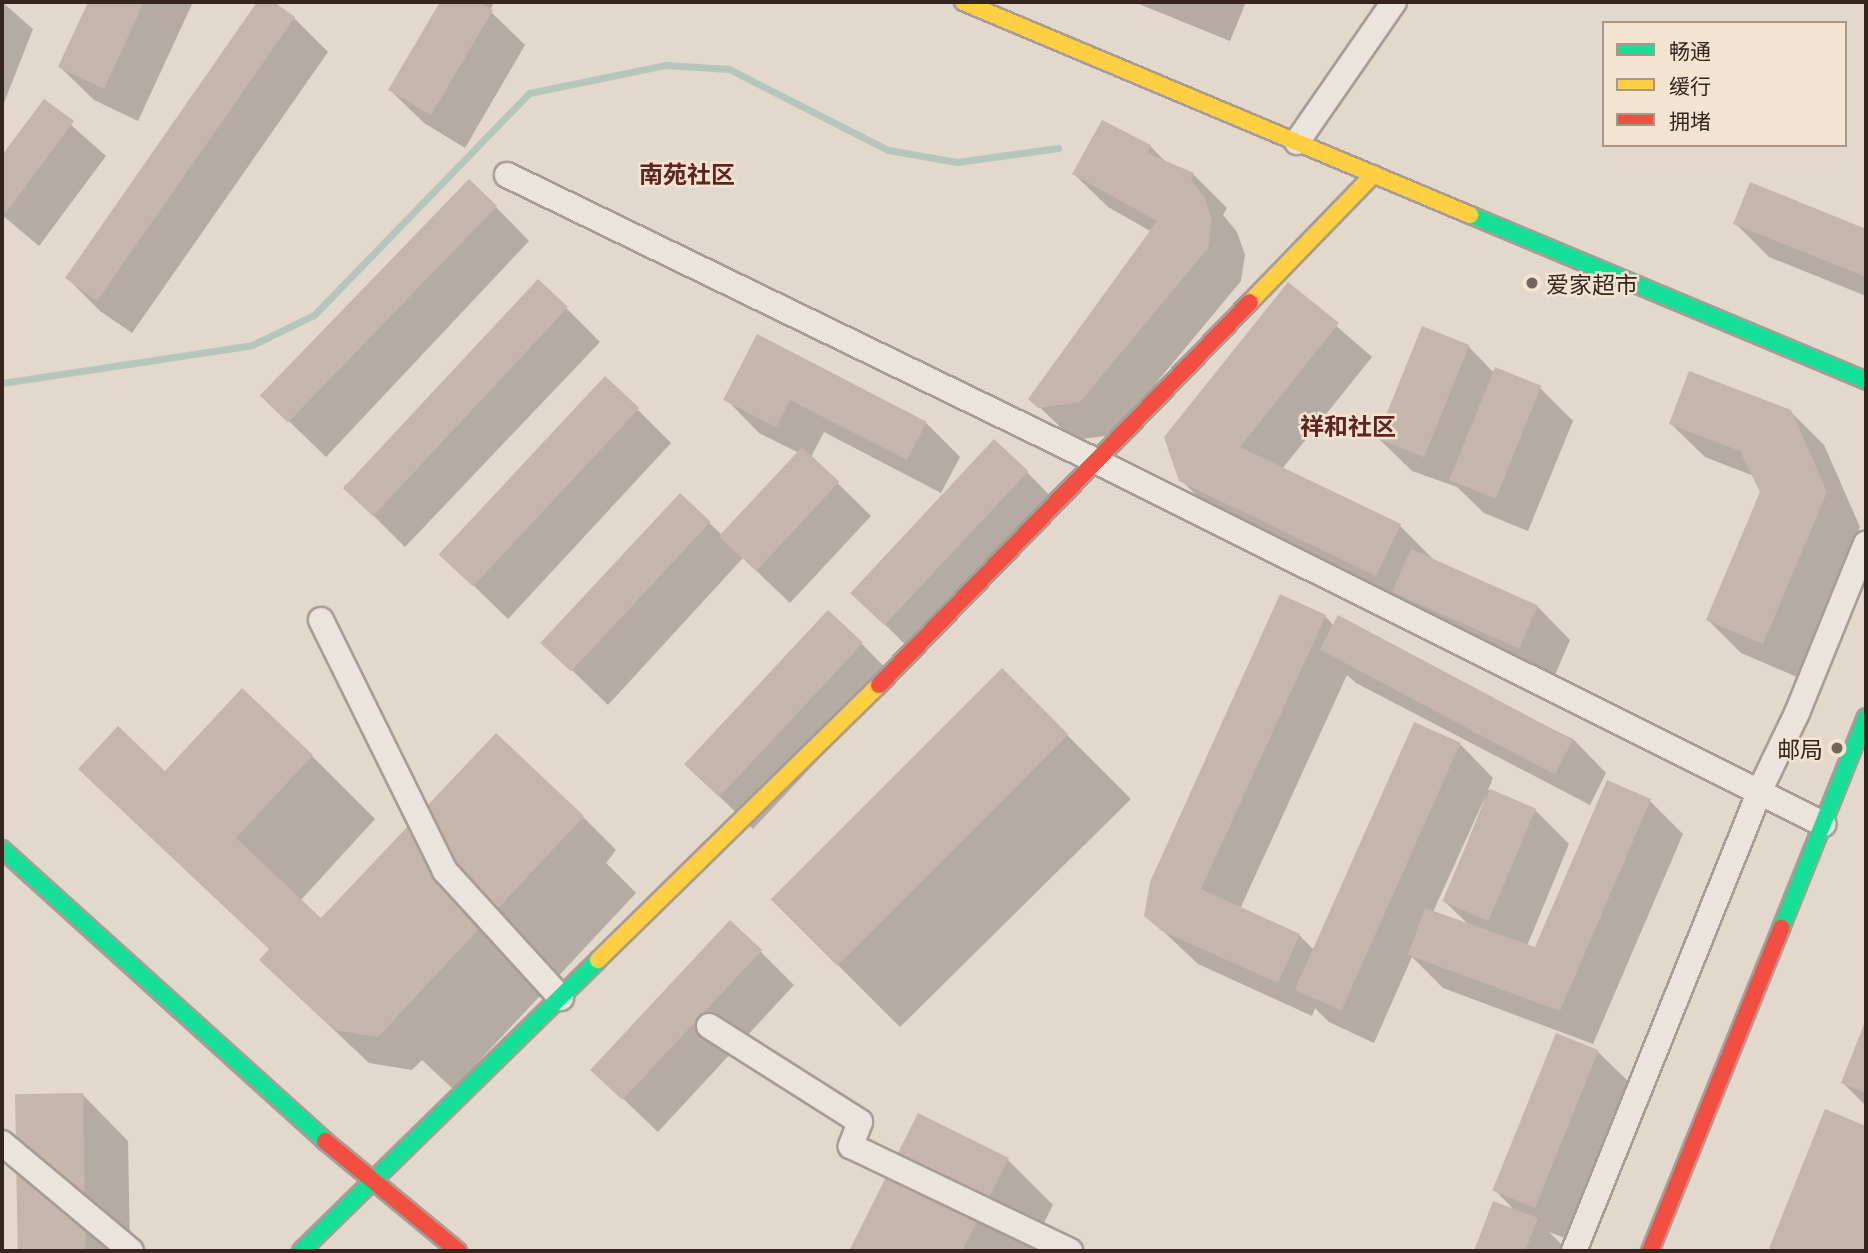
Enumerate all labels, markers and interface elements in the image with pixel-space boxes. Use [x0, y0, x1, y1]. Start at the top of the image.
legend [1602, 21, 1847, 147]
text: 畅通 [1669, 35, 1711, 65]
text: 缓行 [1669, 70, 1711, 100]
text: 拥堵 [1669, 105, 1711, 135]
district label: 南苑社区 [639, 159, 735, 187]
place label: 爱家超市 [1546, 269, 1638, 297]
marker: 爱家超市 [1524, 275, 1540, 291]
district label: 祥和社区 [1300, 411, 1396, 439]
place label: 邮局 [1777, 734, 1823, 762]
marker: 邮局 [1829, 740, 1845, 756]

